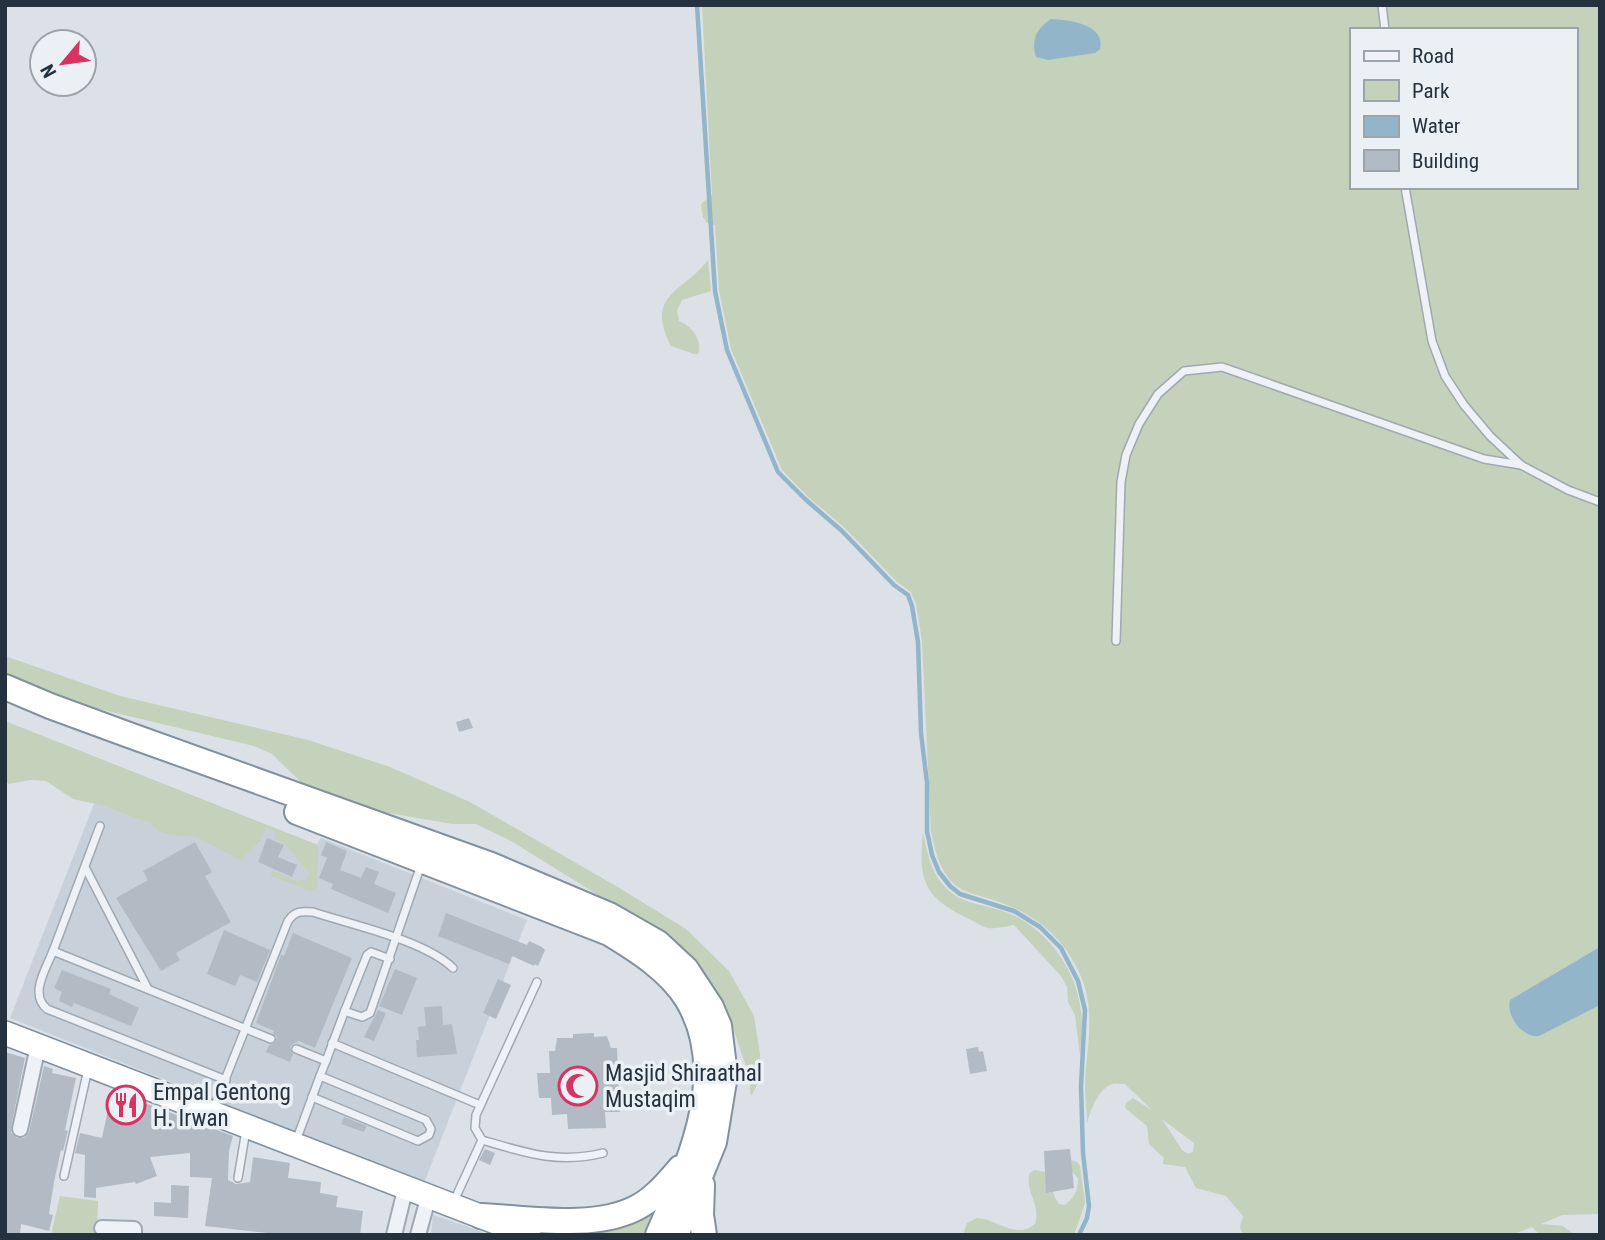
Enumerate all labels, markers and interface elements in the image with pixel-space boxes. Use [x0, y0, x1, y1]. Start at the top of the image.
north arrow [28, 28, 98, 98]
legend [1350, 28, 1577, 189]
text: Road [1412, 44, 1454, 68]
text: N [36, 60, 61, 82]
text: Park [1412, 79, 1450, 103]
text: Water [1412, 114, 1460, 138]
text: Building [1412, 149, 1479, 173]
place label: Masjid Shiraathal Mustaqim [605, 1060, 762, 1113]
mosque icon: Masjid Shiraathal Mustaqim [557, 1065, 599, 1107]
place label: Empal Gentong H. Irwan [153, 1079, 291, 1132]
restaurant icon: Empal Gentong H. Irwan [105, 1084, 147, 1126]

